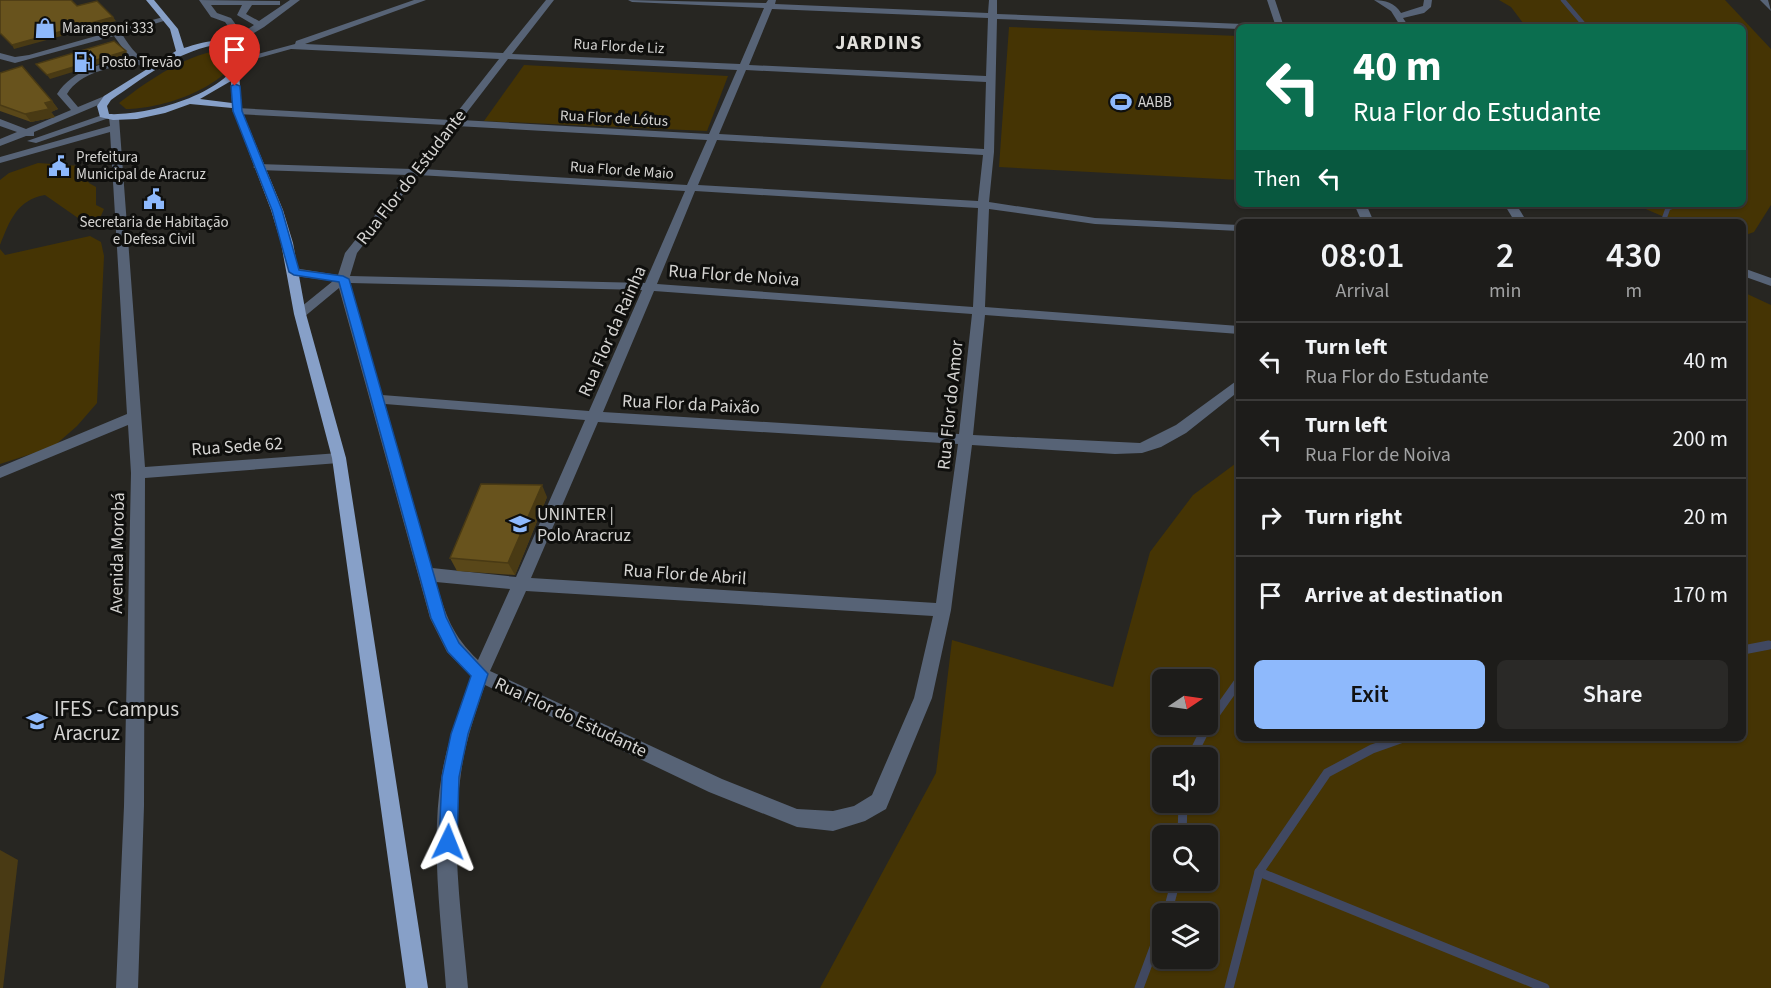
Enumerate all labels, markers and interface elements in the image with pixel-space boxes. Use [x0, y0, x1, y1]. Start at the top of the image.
shop icon: Marangoni 333 [33, 16, 57, 40]
place label: Marangoni 333 [62, 18, 154, 39]
pin [209, 24, 260, 86]
district label: JARDINS [835, 29, 923, 57]
icon: arrive [218, 33, 251, 66]
street label: Rua Flor de Liz [573, 34, 665, 59]
text: 40 m [1353, 37, 1442, 97]
icon: left [1254, 48, 1332, 126]
fuel station icon: Posto Trevão [72, 50, 96, 74]
place label: Posto Trevão [101, 52, 182, 73]
sports icon: AABB [1109, 90, 1133, 114]
place label: AABB [1138, 92, 1172, 113]
text: Rua Flor do Estudante [1353, 93, 1601, 132]
street label: Rua Flor do Estudante [351, 104, 472, 250]
street label: Rua Flor de Lótus [559, 105, 668, 132]
place label: Prefeitura Municipal de Aracruz [76, 147, 206, 185]
public building icon: Prefeitura Municipal de Aracruz [47, 154, 71, 178]
street label: Rua Flor de Maio [569, 156, 675, 185]
icon: left [1313, 162, 1346, 195]
text: Then [1254, 163, 1301, 195]
public building icon: Secretaria de Habitação e Defesa Civil [142, 187, 166, 211]
place label: Secretaria de Habitação e Defesa Civil [79, 212, 229, 250]
text: 08:01 [1321, 230, 1404, 281]
text: 2 [1496, 230, 1514, 281]
text: 430 [1606, 230, 1661, 281]
street label: Rua Flor de Noiva [668, 258, 800, 293]
street label: Rua Flor da Rainha [572, 262, 653, 401]
text: Arrival [1336, 277, 1389, 305]
text: min [1489, 277, 1521, 305]
text: m [1625, 277, 1642, 305]
text: Turn left [1305, 331, 1387, 363]
street label: Rua Flor do Amor [931, 338, 970, 471]
icon: left [1254, 345, 1287, 378]
text: 40 m [1683, 345, 1728, 377]
text: Rua Flor do Estudante [1305, 363, 1489, 391]
street label: Rua Flor da Paixão [621, 388, 761, 421]
text: Turn left [1305, 409, 1387, 441]
icon: left [1254, 423, 1287, 456]
text: 200 m [1673, 423, 1728, 455]
street label: Rua Sede 62 [190, 431, 284, 462]
text: Rua Flor de Noiva [1305, 441, 1451, 469]
street label: Avenida Morobá [104, 492, 131, 614]
icon: right [1254, 501, 1287, 534]
text: Turn right [1305, 501, 1402, 533]
text: 20 m [1683, 501, 1728, 533]
place label: UNINTER | Polo Aracruz [537, 502, 631, 548]
school or university icon: UNINTER | Polo Aracruz [508, 512, 532, 536]
street label: Rua Flor de Abril [623, 558, 747, 591]
icon: arrive [1254, 579, 1287, 612]
text: Arrive at destination [1305, 579, 1503, 611]
text: 170 m [1673, 579, 1728, 611]
button: Exit [1254, 660, 1485, 729]
button: Share [1497, 660, 1728, 729]
north arrow [1152, 669, 1218, 735]
map controls [1152, 669, 1218, 969]
street label: Rua Flor do Estudante [491, 671, 651, 764]
place label: IFES - Campus Aracruz [54, 694, 179, 748]
school or university icon: IFES - Campus Aracruz [25, 709, 49, 733]
button: sound [1152, 747, 1218, 813]
position arrow [416, 810, 480, 874]
button: search [1152, 825, 1218, 891]
button: layers [1152, 903, 1218, 969]

